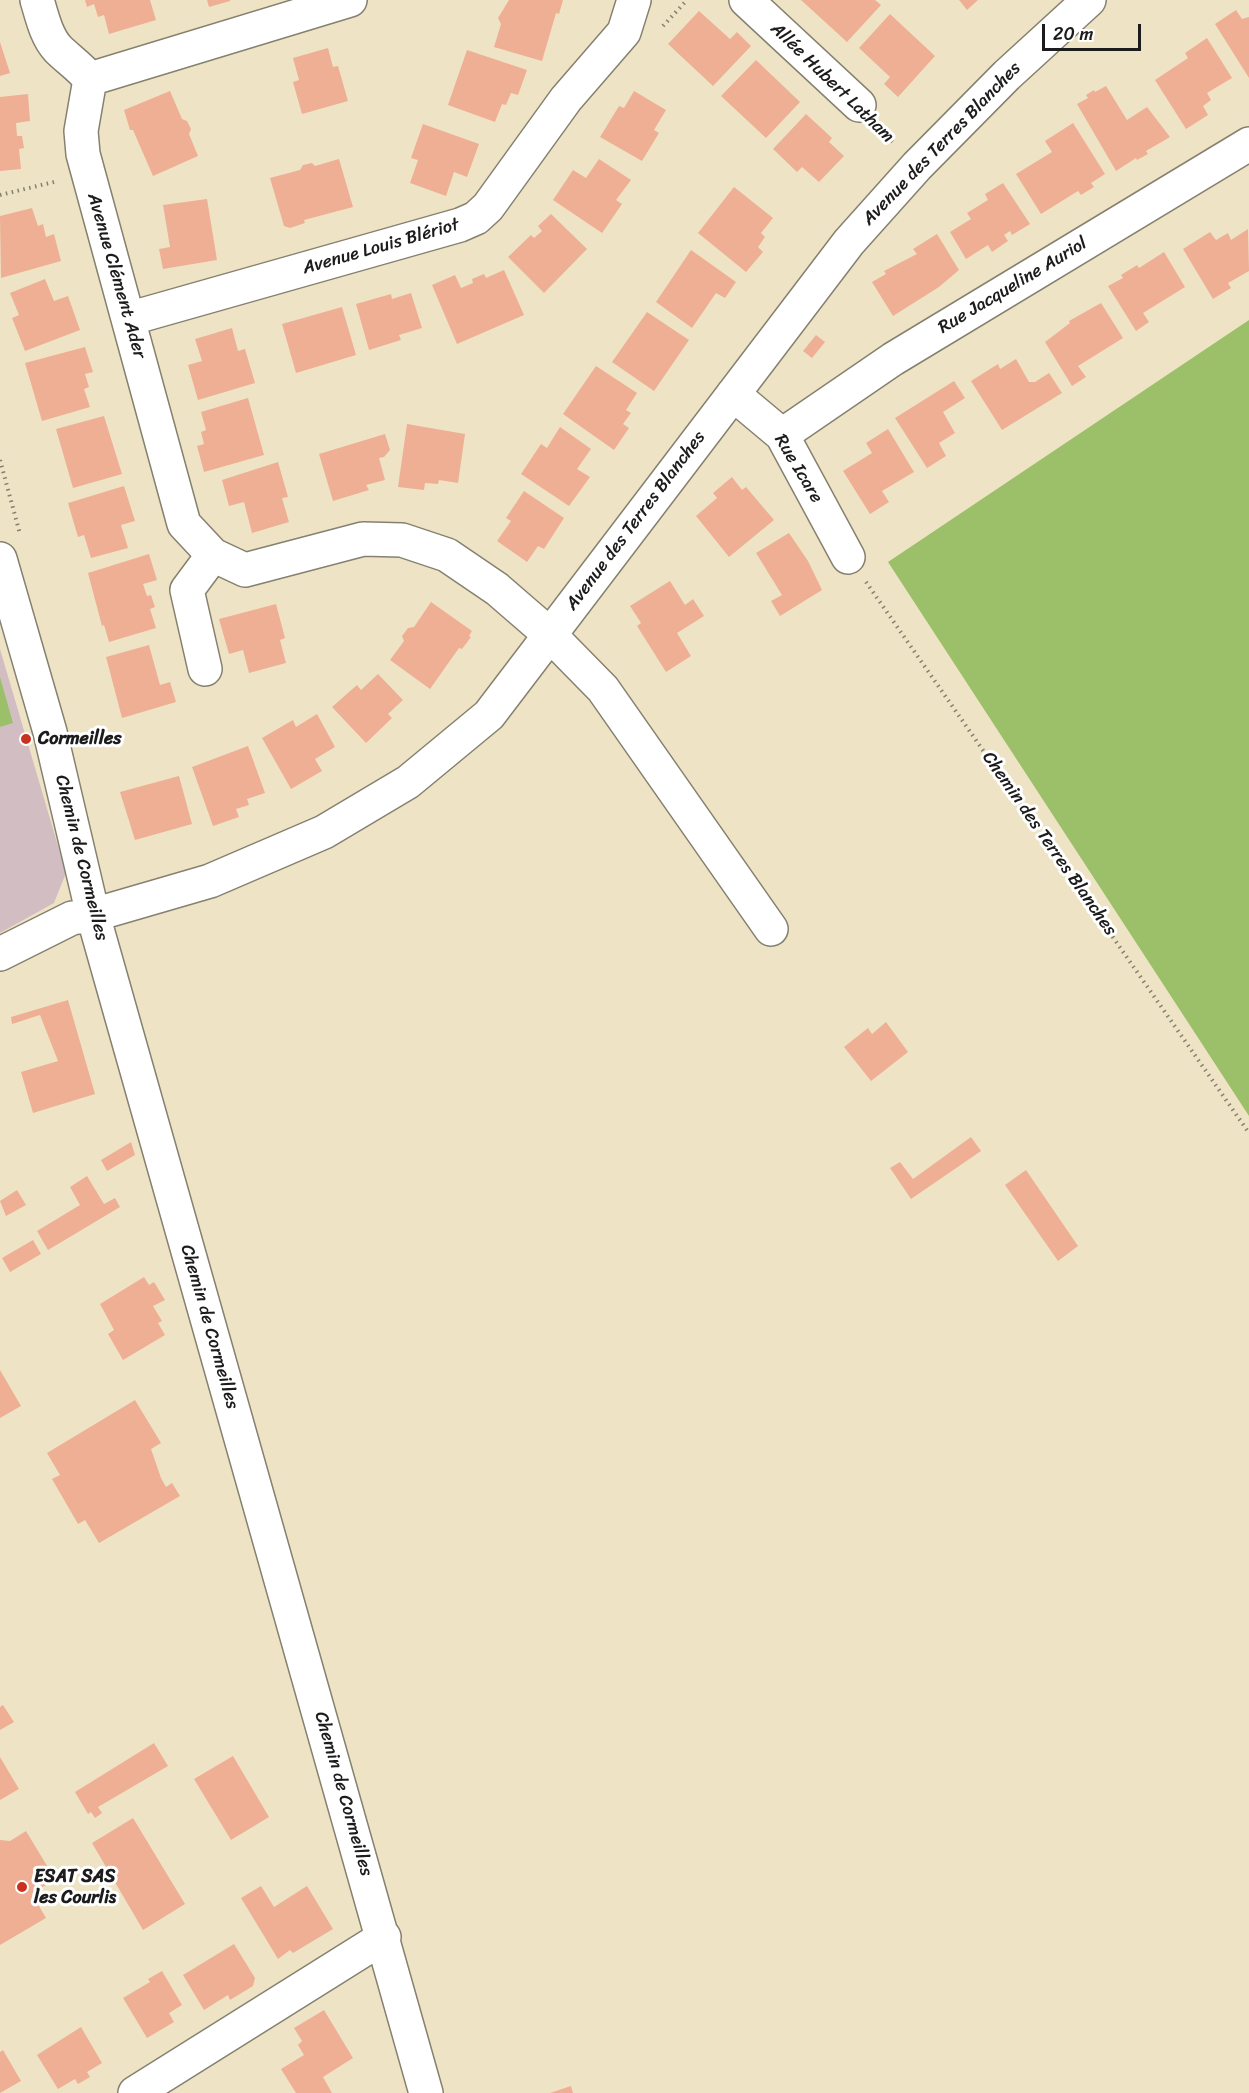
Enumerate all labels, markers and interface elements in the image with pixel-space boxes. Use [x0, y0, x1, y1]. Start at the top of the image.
scale bar [1045, 12, 1144, 50]
street label: Allée Hubert Latham [766, 18, 898, 148]
text: 20 m [1053, 18, 1093, 50]
street label: Avenue des Terres Blanches [858, 58, 1026, 230]
street label: Avenue Clément Ader [82, 191, 150, 361]
street label: Avenue Louis Blériot [300, 214, 462, 280]
street label: Rue Jacqueline Auriol [935, 233, 1091, 339]
street label: Avenue des Terres Blanches [562, 427, 710, 615]
street label: Rue Icare [769, 431, 827, 507]
place label: Cormeilles [38, 728, 122, 750]
marker: Cormeilles [19, 732, 33, 746]
street label: Chemin des Terres Blanches [977, 748, 1121, 940]
street label: Chemin de Cormeilles [50, 773, 112, 943]
street label: Chemin de Cormeilles [175, 1242, 243, 1412]
street label: Chemin de Cormeilles [309, 1709, 377, 1879]
place label: ESAT SAS les Courlis [34, 1866, 116, 1908]
marker: ESAT SAS les Courlis [15, 1880, 29, 1894]

